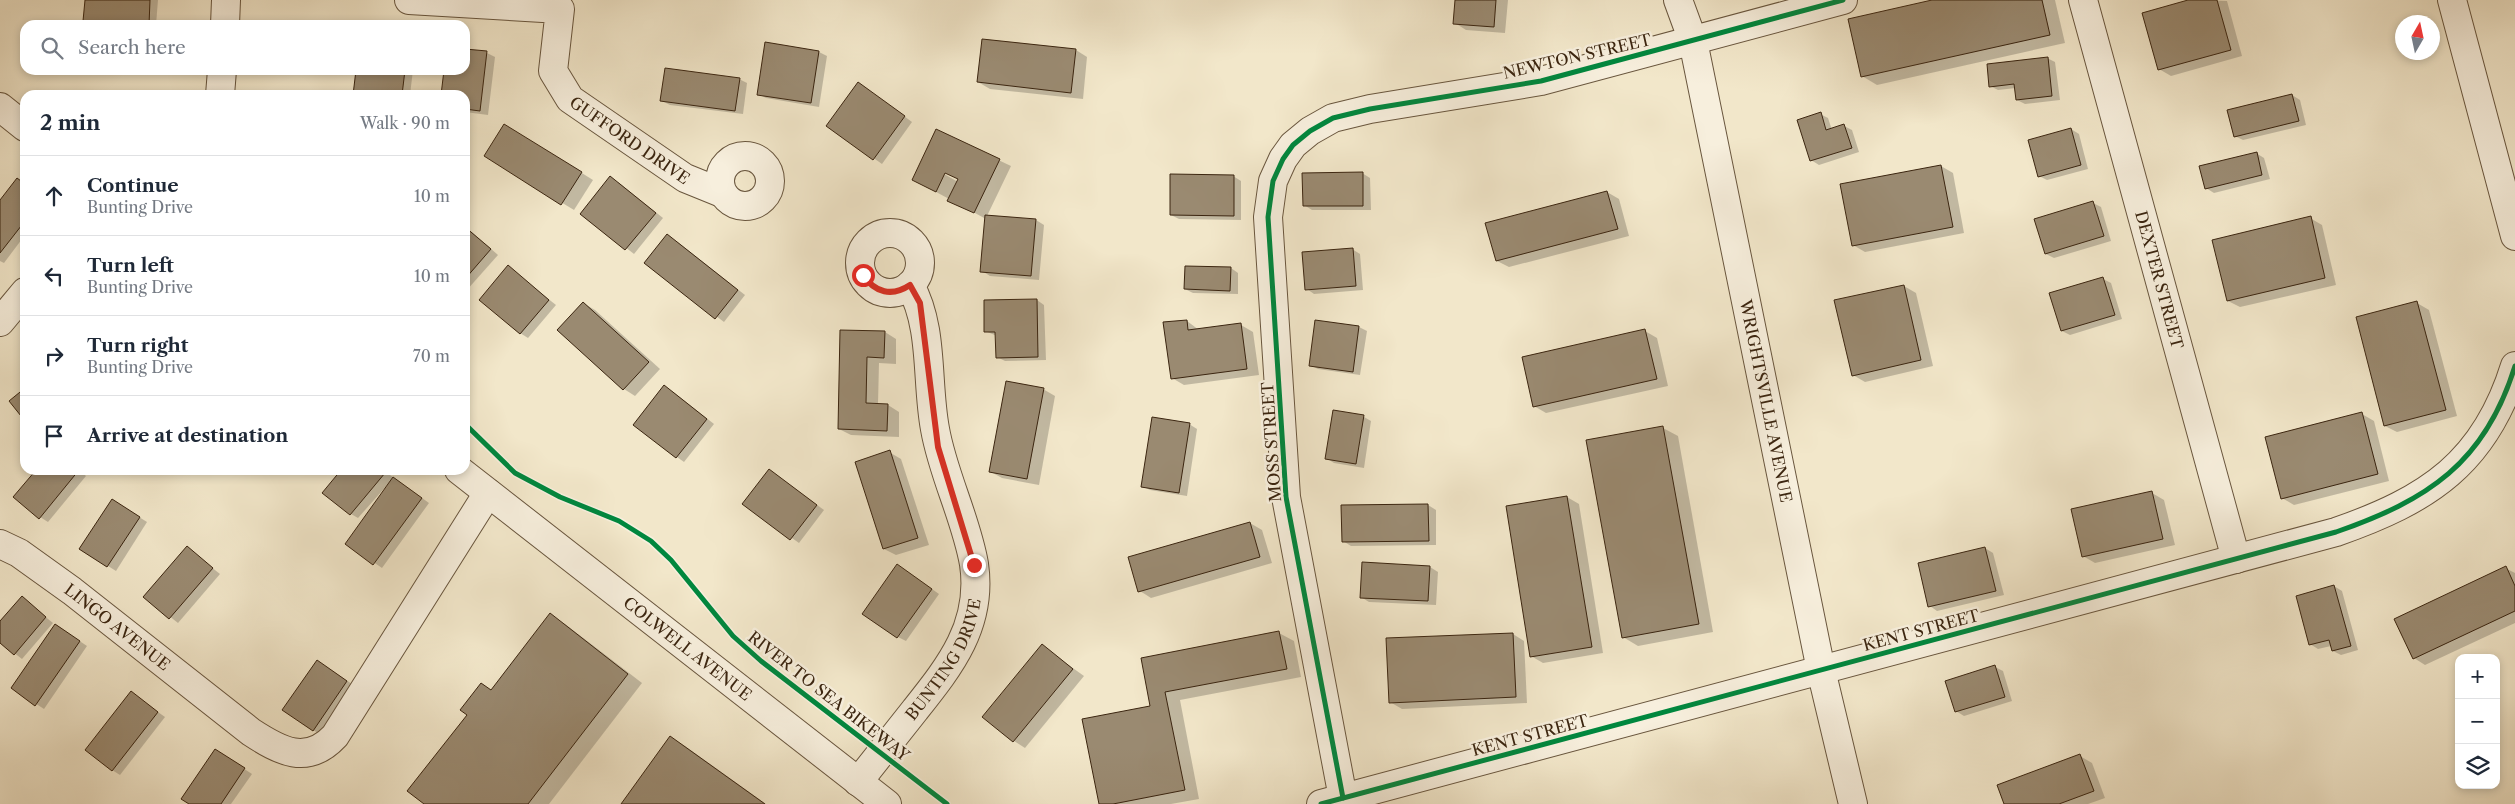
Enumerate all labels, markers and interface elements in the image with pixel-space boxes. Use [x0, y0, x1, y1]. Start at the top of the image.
north arrow [2395, 15, 2440, 60]
search box [20, 20, 470, 75]
street label: NEWTON STREET [1501, 29, 1653, 83]
icon: search [38, 34, 66, 62]
text: Search here [78, 36, 186, 59]
street label: GUFFORD DRIVE [566, 92, 694, 188]
text: 2 min [40, 110, 100, 135]
text: Walk · 90 m [360, 113, 450, 133]
text: Continue [87, 174, 179, 197]
icon: ahead [40, 182, 68, 210]
text: 10 m [414, 186, 450, 206]
text: Bunting Drive [87, 197, 193, 217]
street label: DEXTER STREET [2131, 209, 2188, 351]
text: Turn left [87, 254, 174, 277]
icon: left [40, 262, 68, 290]
route start [852, 264, 875, 287]
text: 10 m [414, 266, 450, 286]
text: Bunting Drive [87, 277, 193, 297]
street label: WRIGHTSVILLE AVENUE [1736, 297, 1797, 504]
text: Turn right [87, 334, 188, 357]
icon: right [40, 342, 68, 370]
text: 70 m [413, 346, 450, 366]
text: Bunting Drive [87, 357, 193, 377]
street label: MOSS STREET [1257, 381, 1285, 503]
icon: arrive [40, 422, 68, 450]
text: Arrive at destination [87, 424, 288, 447]
route end [963, 554, 986, 577]
street label: LINGO AVENUE [61, 579, 174, 675]
street label: COLWELL AVENUE [619, 592, 756, 705]
street label: BUNTING DRIVE [901, 597, 985, 724]
street label: KENT STREET [1861, 605, 1981, 655]
street label: RIVER TO SEA BIKEWAY [744, 627, 914, 766]
map controls [2455, 654, 2500, 789]
button: + [2455, 654, 2500, 699]
button: − [2455, 699, 2500, 744]
street label: KENT STREET [1470, 710, 1590, 760]
button: layers [2455, 744, 2500, 789]

